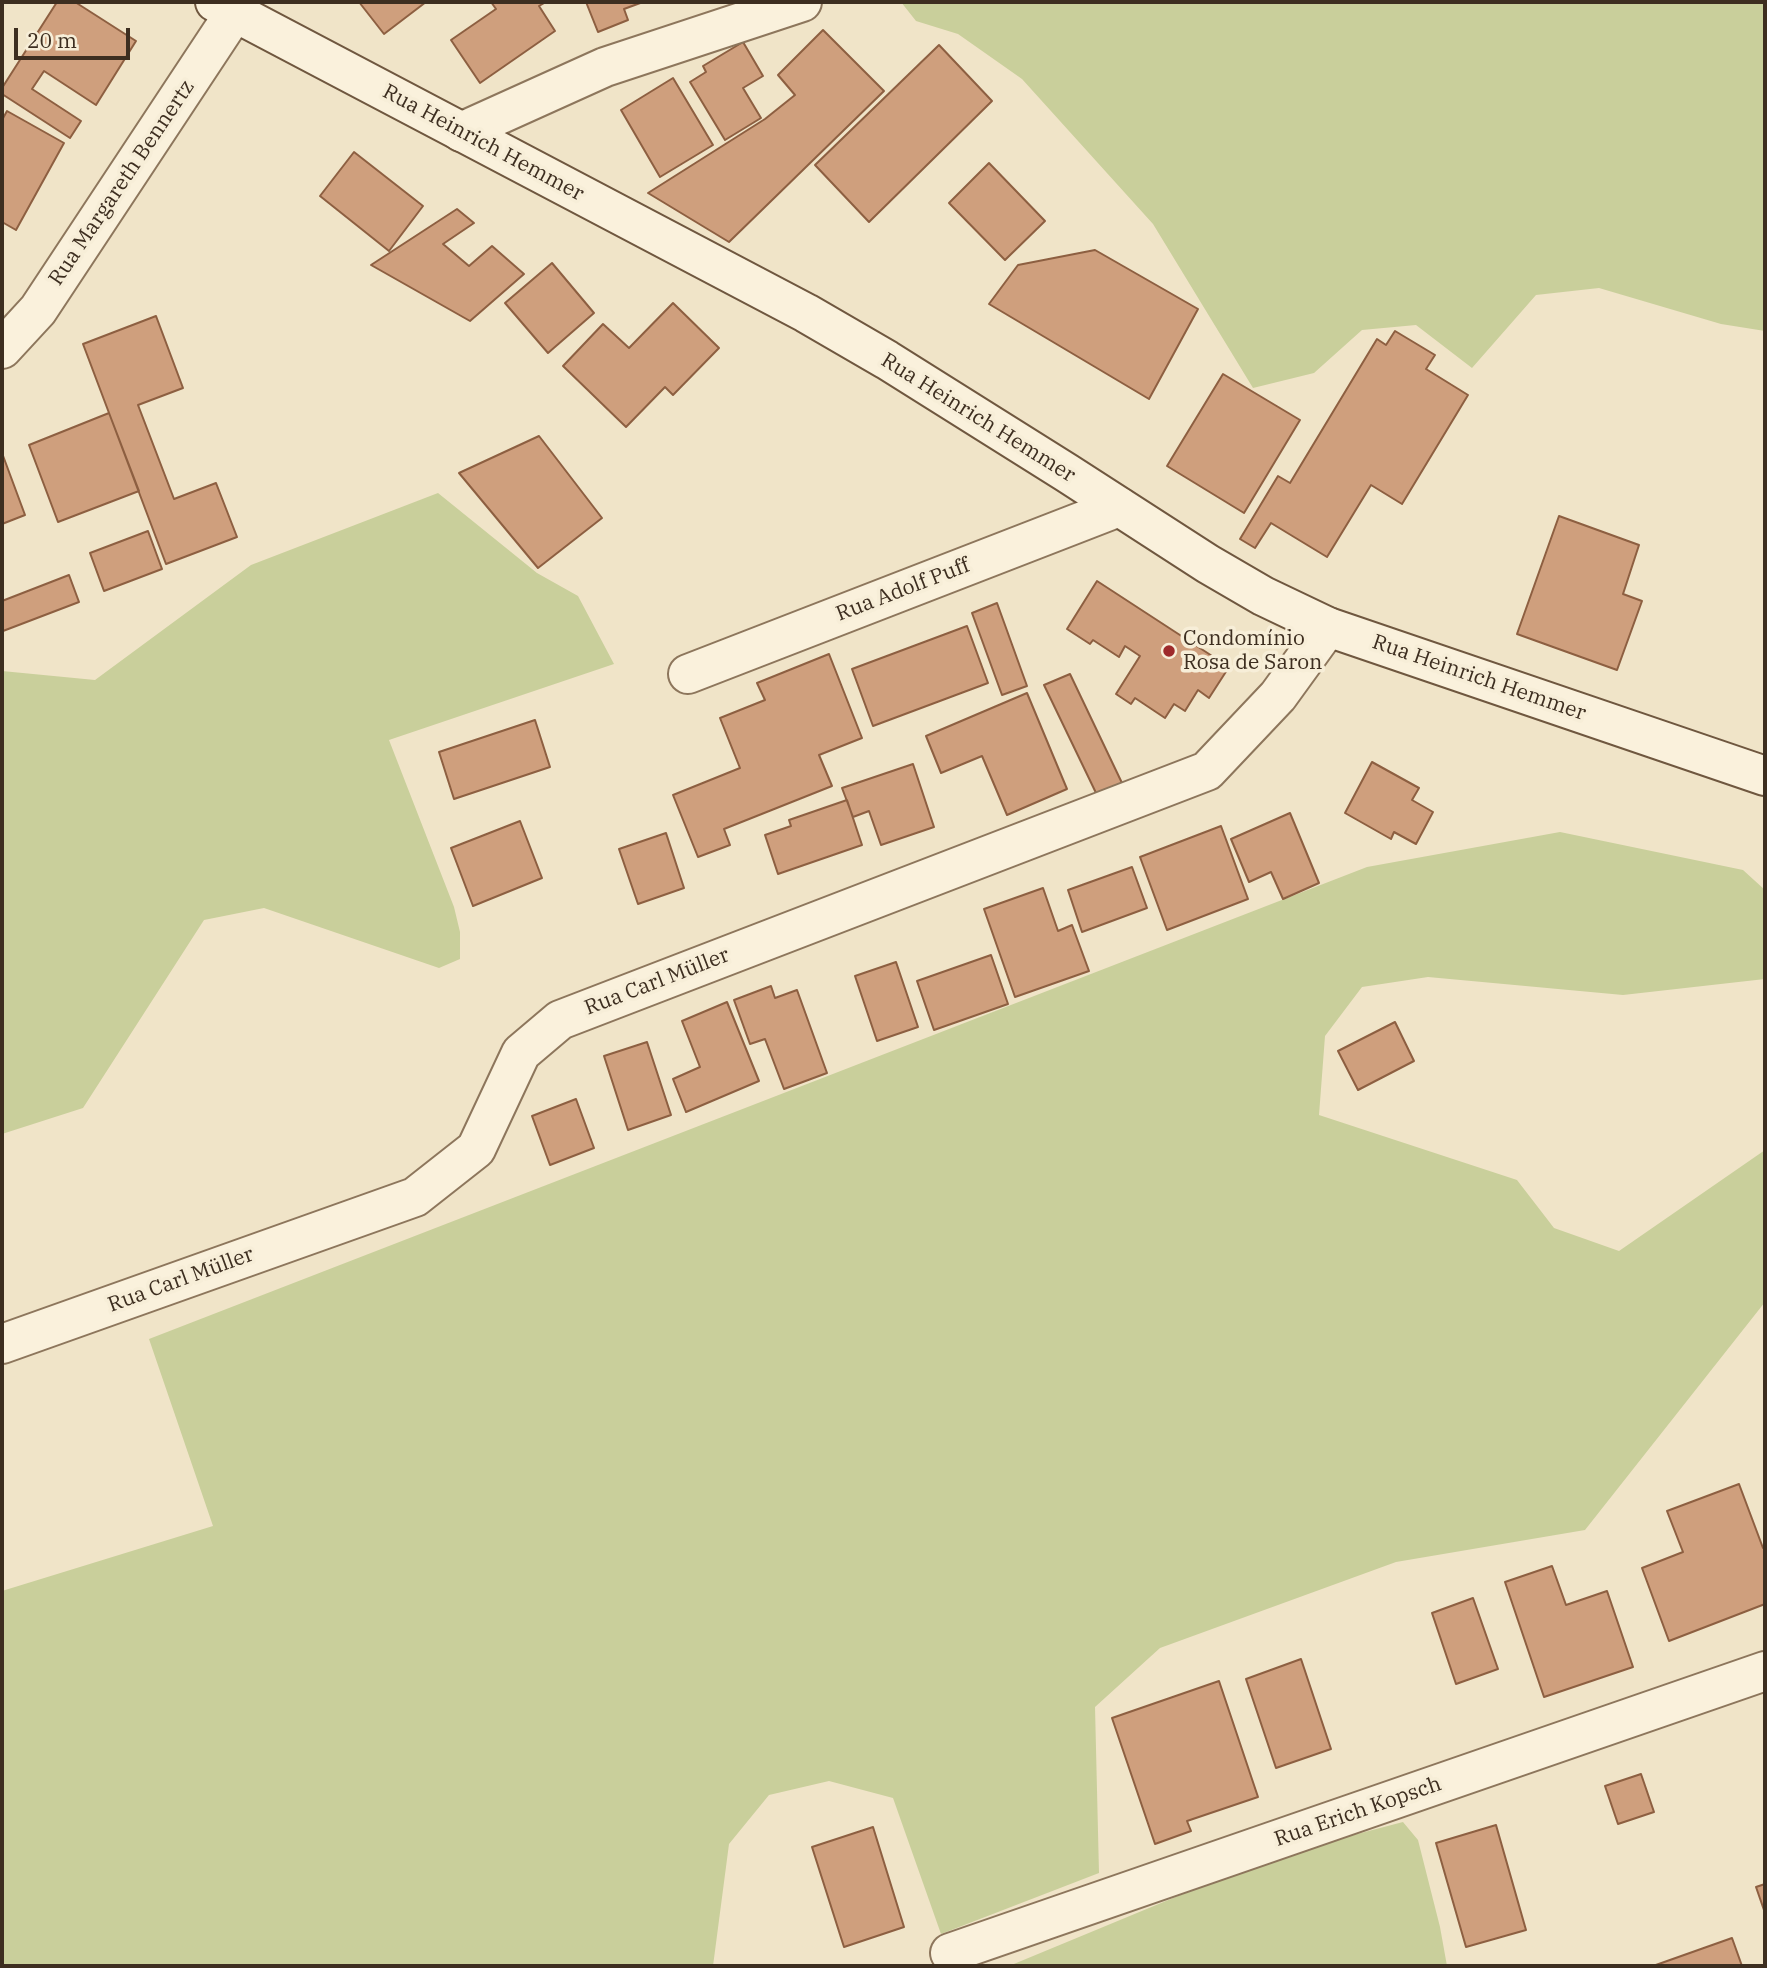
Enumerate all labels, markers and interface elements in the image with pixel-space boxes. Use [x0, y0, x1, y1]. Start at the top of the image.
scale bar [18, 14, 133, 58]
text: 20 m [27, 26, 77, 54]
street label: Rua Margareth Bennertz [44, 76, 200, 290]
street label: Rua Heinrich Hemmer [378, 79, 588, 207]
street label: Rua Heinrich Hemmer [876, 348, 1080, 488]
street label: Rua Adolf Puff [833, 553, 973, 627]
place label: Condomínio Rosa de Saron [1183, 626, 1323, 676]
street label: Rua Heinrich Hemmer [1369, 630, 1589, 726]
marker: Condomínio Rosa de Saron [1161, 643, 1177, 659]
street label: Rua Carl Müller [581, 943, 733, 1021]
street label: Rua Carl Müller [105, 1242, 257, 1318]
street label: Rua Erich Kopsch [1271, 1772, 1445, 1852]

